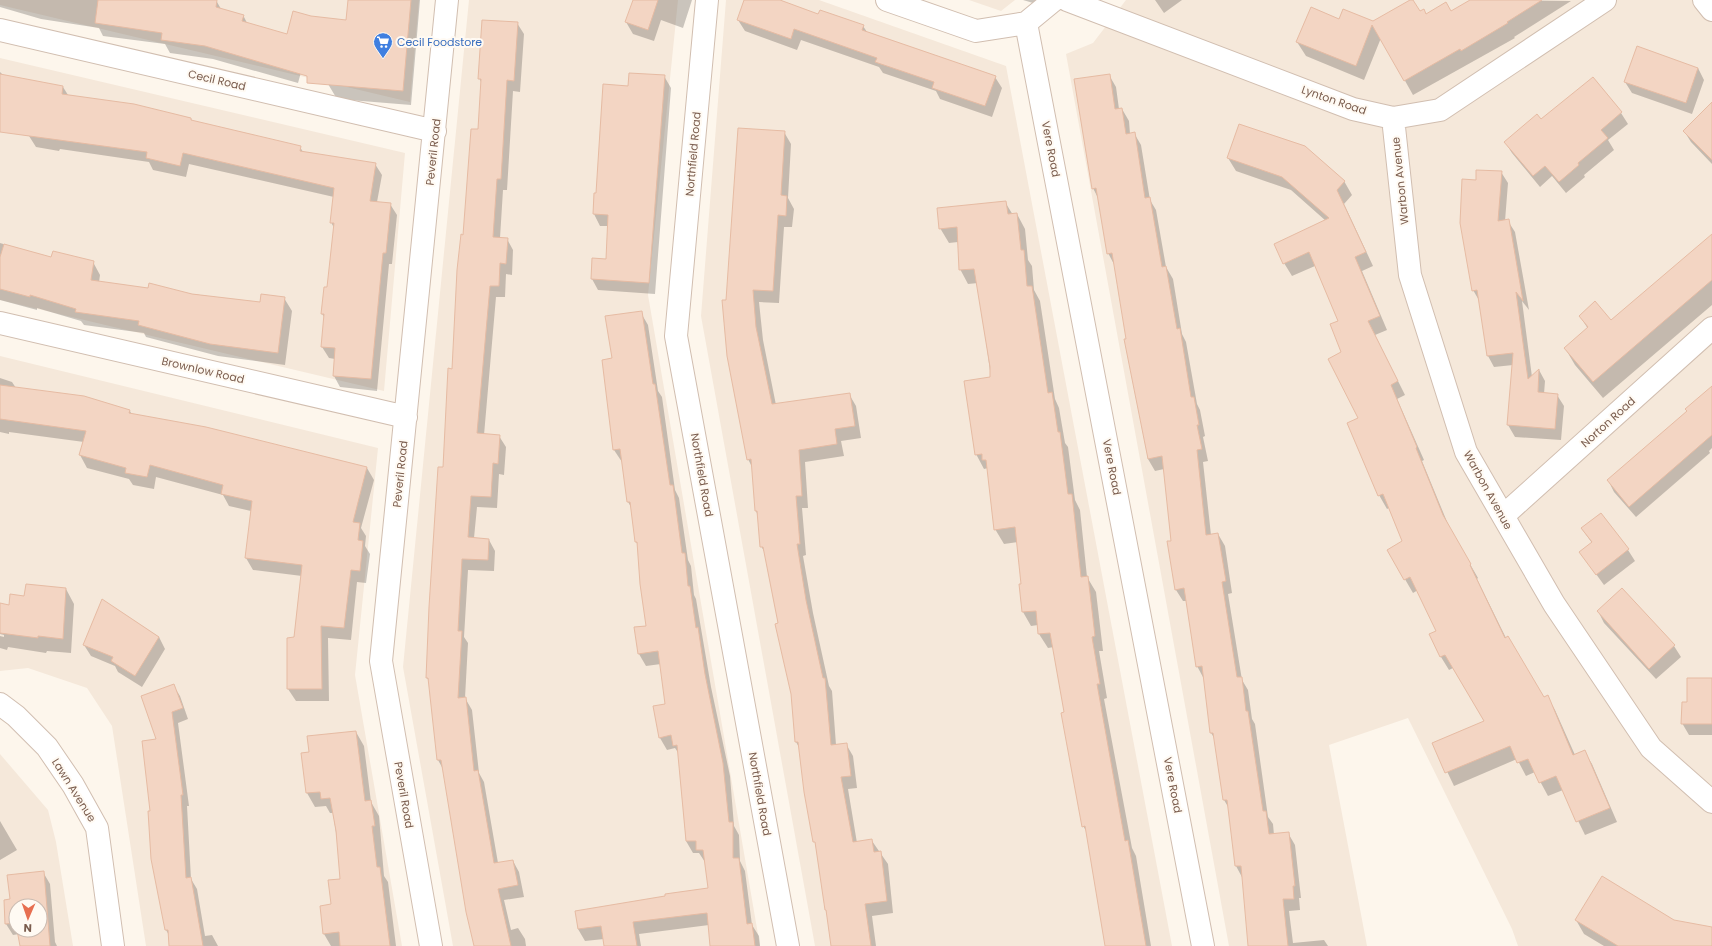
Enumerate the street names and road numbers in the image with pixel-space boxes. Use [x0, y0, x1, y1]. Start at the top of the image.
street label: Cecil Road [186, 66, 248, 94]
street label: Lynton Road [1299, 81, 1369, 119]
street label: Northfield Road [681, 111, 705, 197]
street label: Peveril Road [422, 118, 444, 186]
street label: Vere Road [1038, 120, 1064, 178]
street label: Warbon Avenue [1387, 136, 1413, 226]
street label: Brownlow Road [160, 353, 246, 387]
street label: Norton Road [1577, 393, 1639, 451]
street label: Northfield Road [687, 432, 717, 518]
street label: Vere Road [1099, 438, 1125, 496]
street label: Peveril Road [389, 440, 411, 508]
street label: Warbon Avenue [1460, 448, 1516, 533]
street label: Northfield Road [745, 751, 775, 837]
street label: Lawn Avenue [48, 755, 100, 825]
street label: Vere Road [1160, 756, 1186, 814]
street label: Peveril Road [390, 761, 418, 829]

